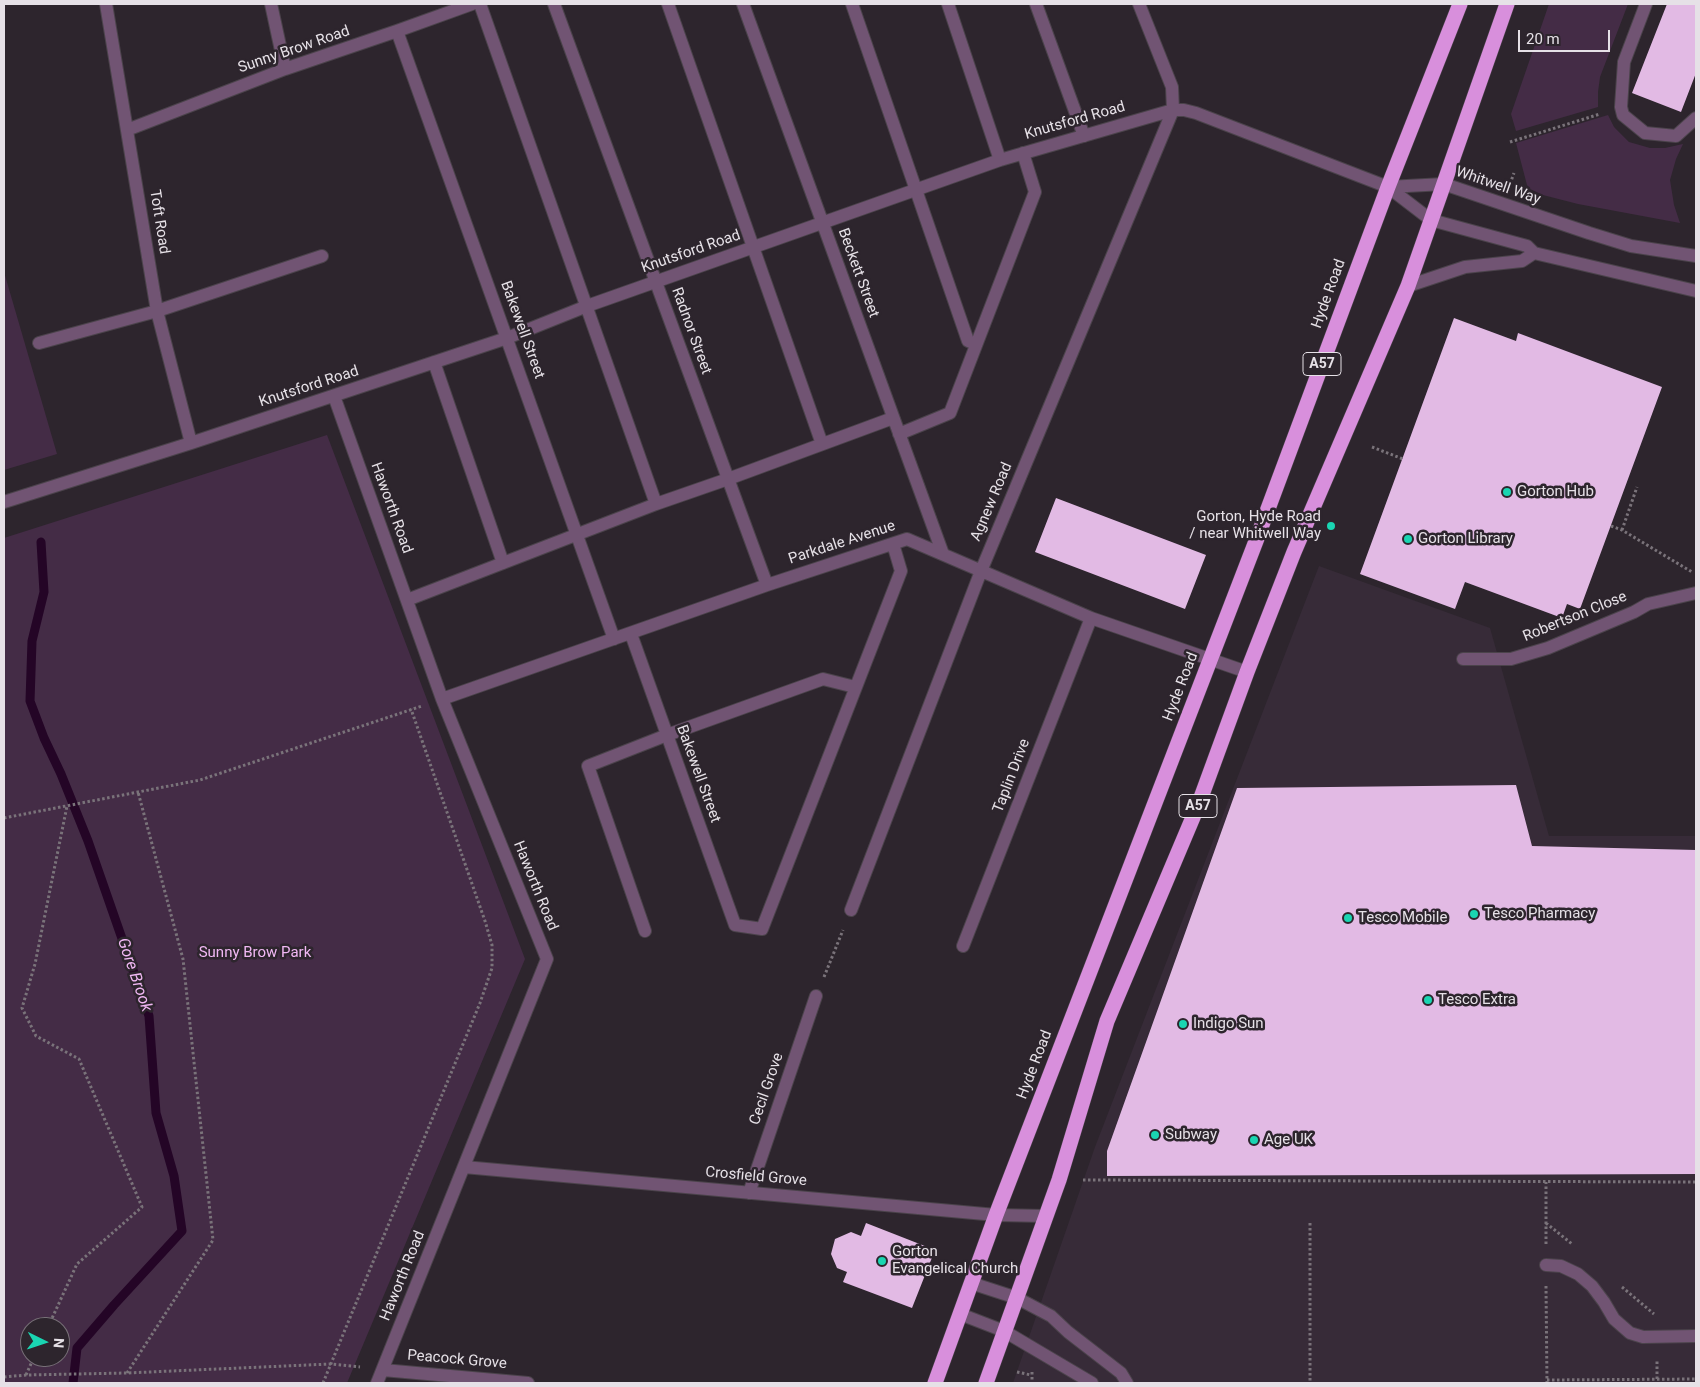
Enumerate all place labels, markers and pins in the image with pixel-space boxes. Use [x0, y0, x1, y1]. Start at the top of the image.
place label: Gorton Hub [1517, 483, 1594, 501]
marker: Gorton Hub [1501, 486, 1513, 498]
place label: Gorton, Hyde Road / near Whitwell Way [1189, 508, 1321, 543]
marker: Gorton, Hyde Road / near Whitwell Way [1325, 520, 1337, 532]
place label: Gorton Library [1418, 530, 1513, 548]
marker: Gorton Library [1402, 533, 1414, 545]
place label: Tesco Pharmacy [1484, 905, 1595, 923]
marker: Tesco Pharmacy [1468, 908, 1480, 920]
place label: Tesco Mobile [1358, 909, 1447, 927]
marker: Tesco Mobile [1342, 912, 1354, 924]
place label: Tesco Extra [1438, 991, 1516, 1009]
marker: Tesco Extra [1422, 994, 1434, 1006]
place label: Indigo Sun [1193, 1015, 1264, 1033]
marker: Indigo Sun [1177, 1018, 1189, 1030]
place label: Subway [1165, 1126, 1217, 1144]
marker: Subway [1149, 1129, 1161, 1141]
place label: Age UK [1264, 1131, 1313, 1149]
marker: Age UK [1248, 1134, 1260, 1146]
place label: Gorton Evangelical Church [892, 1243, 1018, 1278]
marker: Gorton Evangelical Church [876, 1255, 888, 1267]

